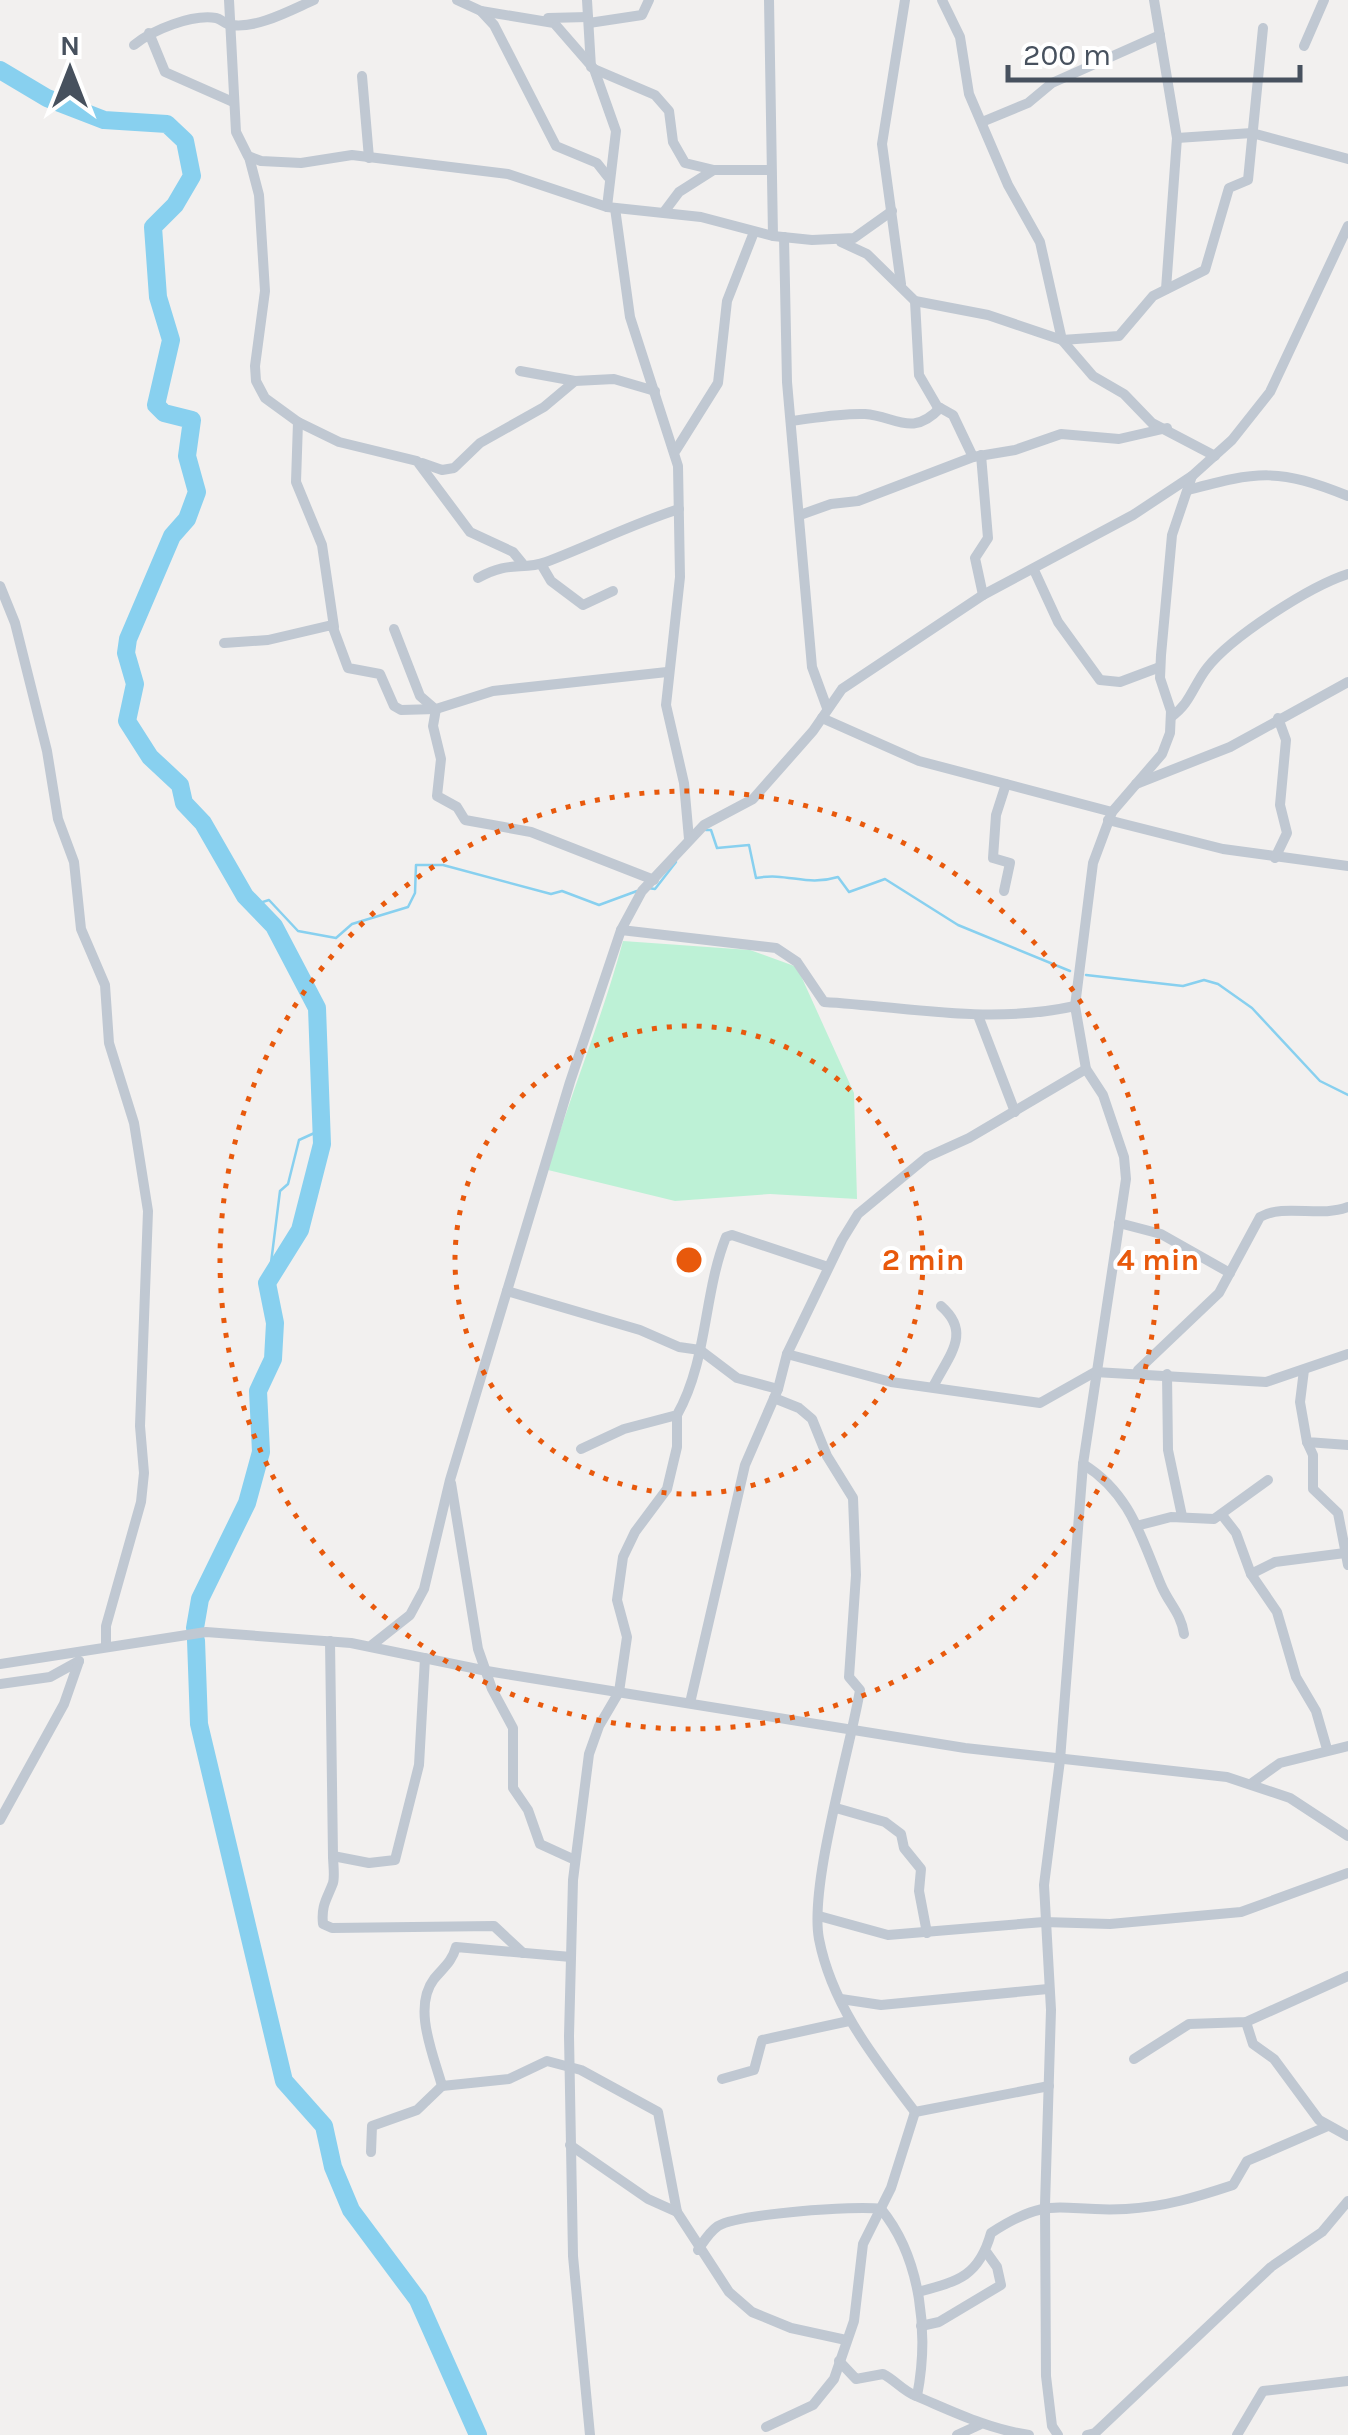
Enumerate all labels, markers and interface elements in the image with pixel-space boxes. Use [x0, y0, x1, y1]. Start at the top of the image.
north arrow [20, 20, 120, 120]
scale bar [1008, 20, 1300, 82]
text: N [60, 29, 80, 62]
text: 200 m [1023, 37, 1111, 73]
centre of rings [671, 1242, 707, 1278]
text: 2 min [882, 1242, 964, 1278]
text: 4 min [1117, 1242, 1199, 1278]

